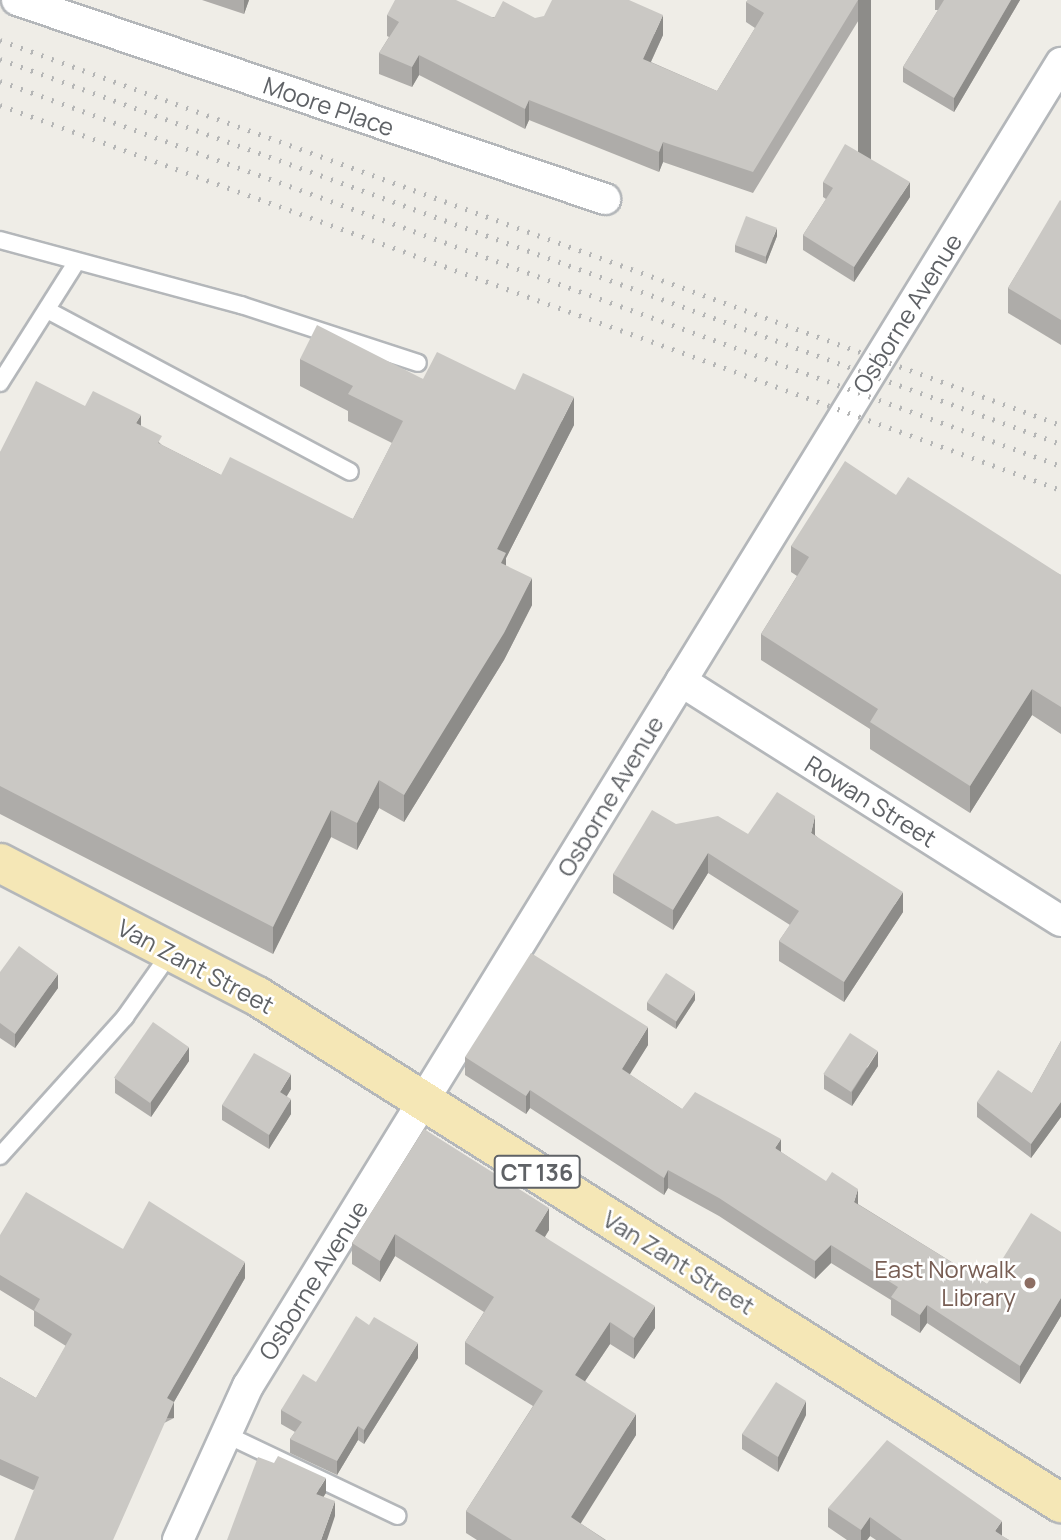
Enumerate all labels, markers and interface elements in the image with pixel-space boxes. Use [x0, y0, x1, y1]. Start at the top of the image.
street label: Moore Place [260, 70, 398, 142]
street label: Osborne Avenue [847, 228, 967, 398]
street label: Osborne Avenue [551, 711, 669, 881]
street label: Rowan Street [800, 749, 942, 853]
street label: Van Zant Street [113, 913, 279, 1019]
road number: CT 136 [493, 1152, 581, 1191]
street label: Osborne Avenue [253, 1195, 373, 1365]
street label: Van Zant Street [598, 1204, 760, 1320]
place label: East Norwalk Library [874, 1255, 1016, 1311]
marker: East Norwalk Library [1022, 1275, 1038, 1291]

